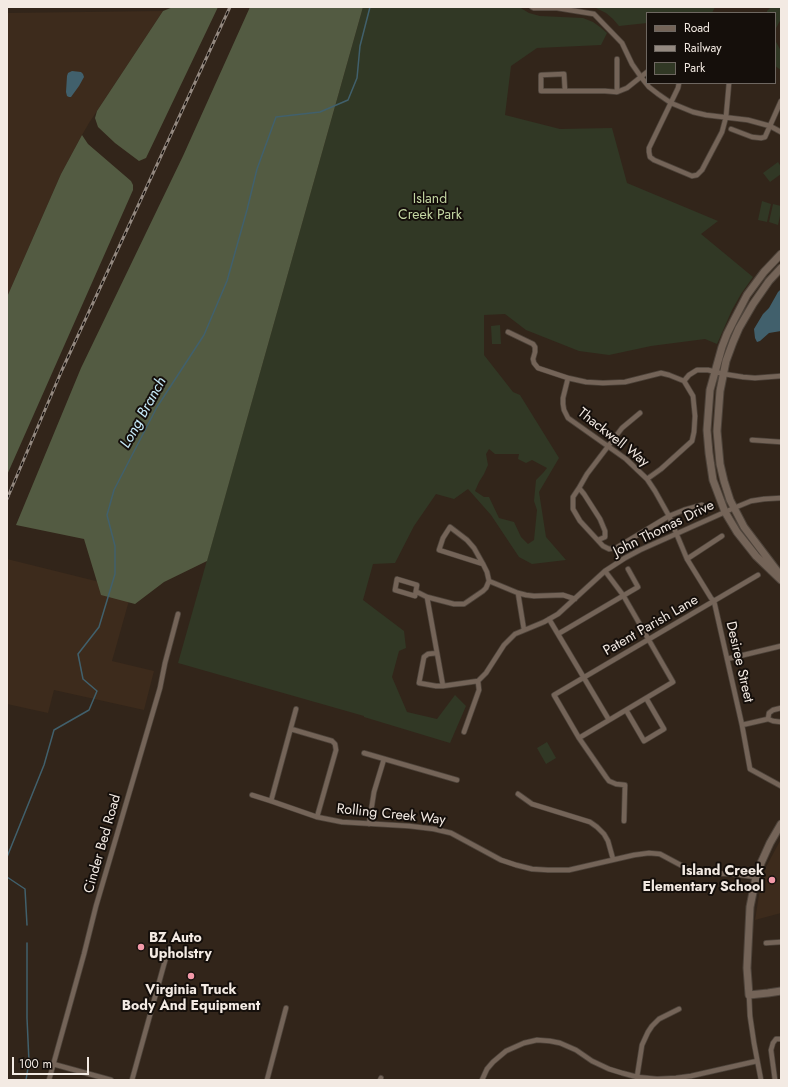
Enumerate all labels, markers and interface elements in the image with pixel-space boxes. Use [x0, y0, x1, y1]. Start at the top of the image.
legend [646, 12, 776, 84]
text: Road [684, 19, 710, 37]
text: Railway [684, 39, 722, 57]
text: Park [684, 59, 705, 77]
park label: Island Creek Park [398, 192, 462, 224]
water label: Long Branch [117, 374, 171, 452]
street label: Thackwell Way [574, 405, 652, 471]
street label: John Thomas Drive [611, 497, 717, 561]
street label: Patent Parish Lane [601, 592, 701, 660]
street label: Desiree Street [722, 620, 756, 704]
street label: Cinder Bed Road [81, 793, 125, 895]
street label: Rolling Creek Way [336, 801, 446, 829]
place label: Island Creek Elementary School [643, 864, 764, 896]
marker: Island Creek Elementary School [767, 875, 777, 885]
place label: BZ Auto Upholstry [149, 931, 212, 964]
marker: BZ Auto Upholstry [136, 942, 146, 952]
marker: Virginia Truck Body And Equipment [186, 971, 196, 981]
place label: Virginia Truck Body And Equipment [122, 983, 260, 1016]
scale bar [14, 1049, 91, 1075]
text: 100 m [19, 1055, 52, 1073]

